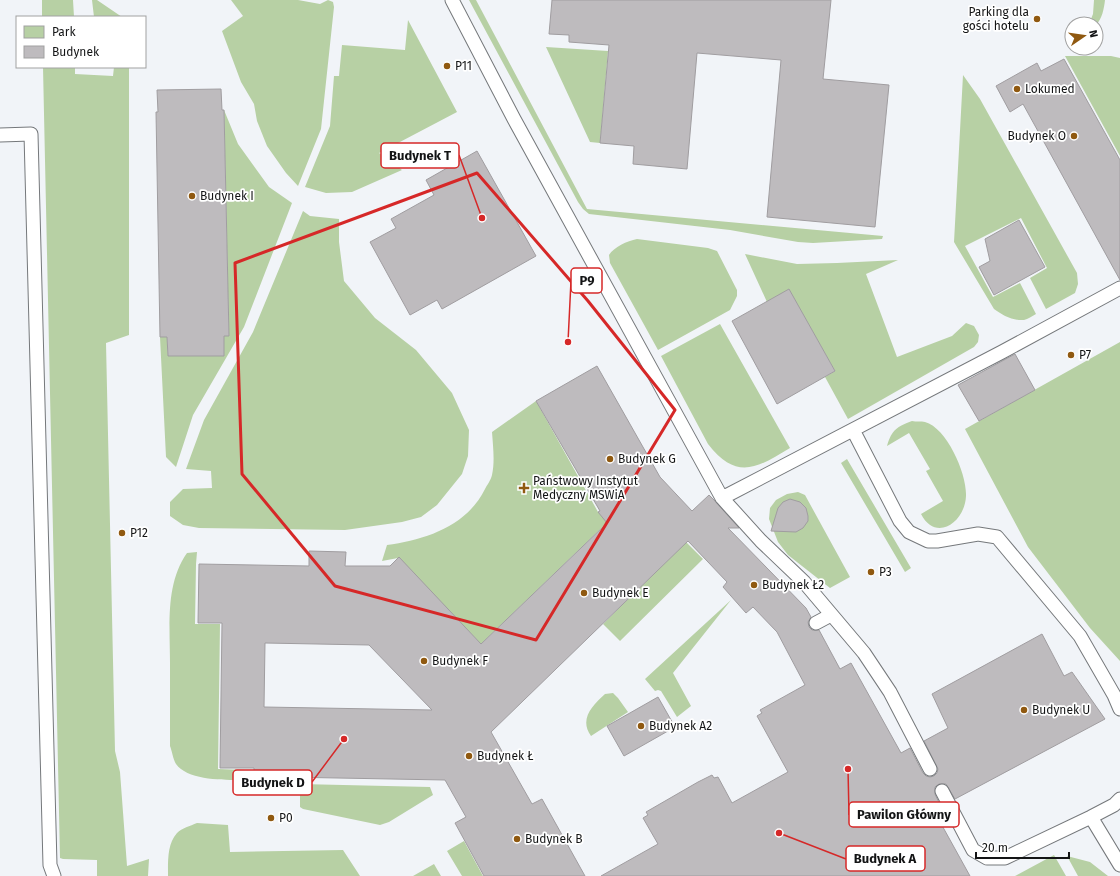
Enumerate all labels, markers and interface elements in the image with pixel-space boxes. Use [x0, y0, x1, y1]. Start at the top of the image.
place label: Parking dla gości hotelu [963, 5, 1029, 33]
marker: Parking dla gości hotelu [1032, 14, 1042, 24]
legend [16, 16, 146, 68]
north arrow [1064, 16, 1104, 56]
text: Park [52, 25, 76, 39]
text: N [1086, 29, 1100, 39]
text: Budynek [52, 45, 100, 59]
place label: P11 [455, 59, 472, 73]
marker: P11 [442, 61, 452, 71]
place label: Lokumed [1025, 82, 1075, 96]
marker: Lokumed [1012, 84, 1022, 94]
place label: Budynek O [1007, 129, 1066, 143]
marker: Budynek O [1069, 131, 1079, 141]
callout: Budynek T [381, 143, 459, 168]
text: Budynek T [389, 148, 451, 163]
place label: Budynek I [200, 189, 254, 203]
marker: Budynek I [187, 191, 197, 201]
callout: P9 [571, 268, 602, 293]
text: P9 [579, 273, 595, 288]
place label: P7 [1079, 348, 1091, 362]
marker: P7 [1066, 350, 1076, 360]
place label: Budynek G [618, 452, 676, 466]
marker: Budynek G [605, 454, 615, 464]
place label: Państwowy Instytut Medyczny MSWiA [533, 474, 639, 502]
marker: Państwowy Instytut Medyczny MSWiA [518, 482, 530, 494]
place label: P12 [130, 526, 148, 540]
marker: P12 [117, 528, 127, 538]
place label: P3 [879, 565, 892, 579]
marker: P3 [866, 567, 876, 577]
place label: Budynek Ł2 [762, 578, 824, 592]
marker: Budynek Ł2 [749, 580, 759, 590]
place label: Budynek E [592, 586, 649, 600]
marker: Budynek E [579, 588, 589, 598]
place label: Budynek F [432, 654, 488, 668]
marker: Budynek F [419, 656, 429, 666]
place label: Budynek U [1032, 703, 1090, 717]
marker: Budynek U [1019, 705, 1029, 715]
place label: Budynek A2 [649, 719, 712, 733]
marker: Budynek A2 [636, 721, 646, 731]
place label: Budynek Ł [477, 749, 533, 763]
marker: Budynek Ł [464, 751, 474, 761]
callout: Budynek D [233, 770, 312, 795]
text: Budynek D [241, 775, 305, 790]
callout: Pawilon Główny [849, 802, 959, 827]
text: Pawilon Główny [857, 807, 951, 822]
place label: P0 [279, 811, 293, 825]
marker: P0 [266, 813, 276, 823]
place label: Budynek B [525, 832, 583, 846]
marker: Budynek B [512, 834, 522, 844]
scale bar [976, 834, 1069, 860]
text: 20 m [982, 841, 1008, 855]
callout: Budynek A [846, 846, 925, 871]
text: Budynek A [854, 851, 917, 866]

